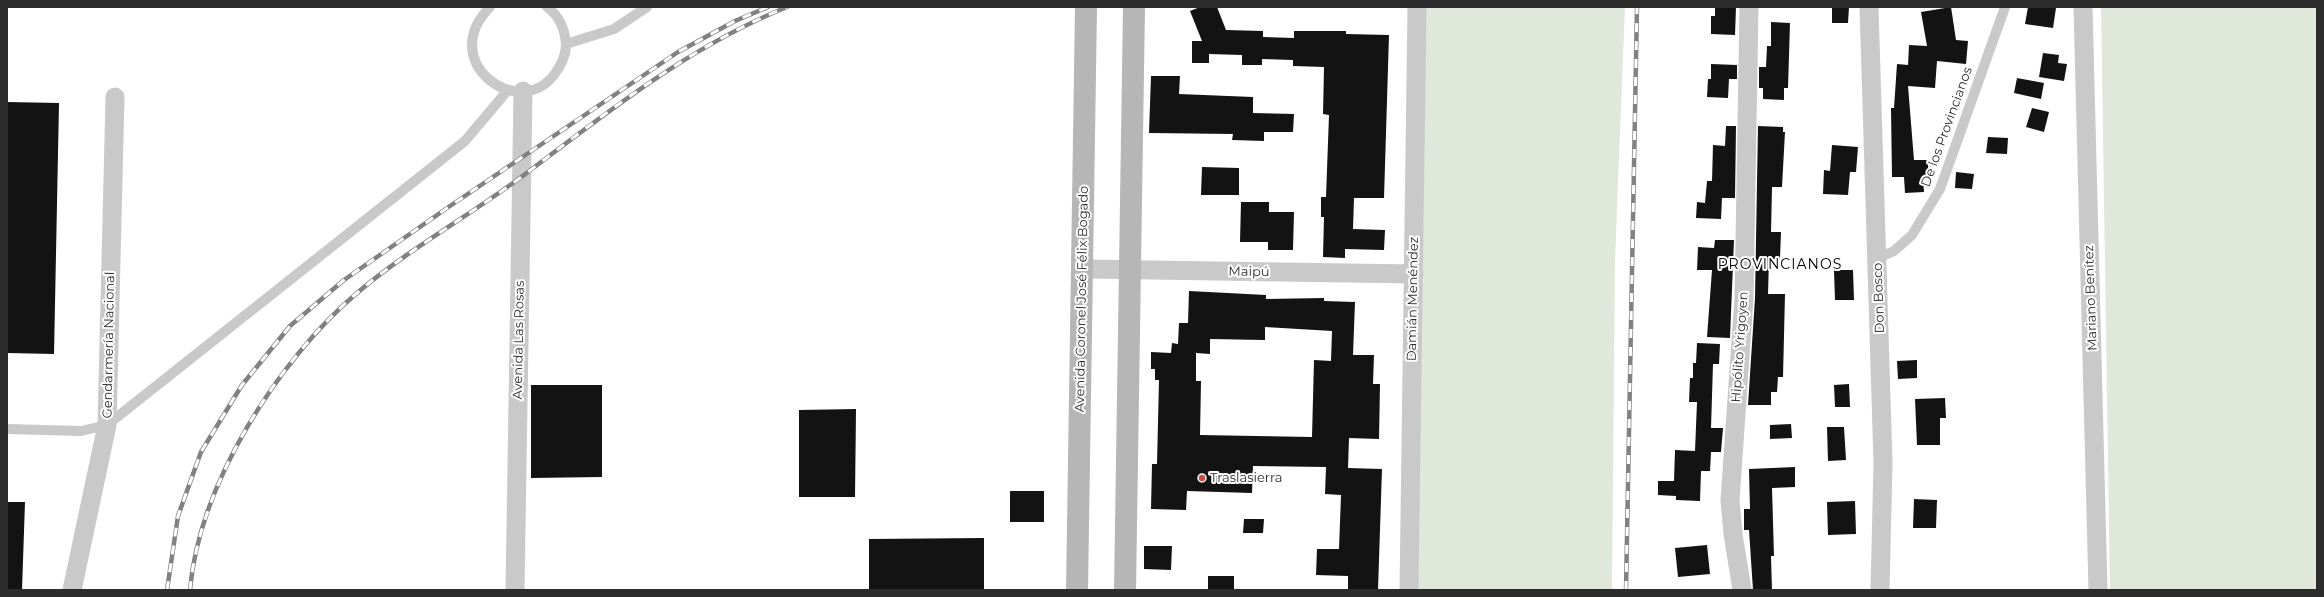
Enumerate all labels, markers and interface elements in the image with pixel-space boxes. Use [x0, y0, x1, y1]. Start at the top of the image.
street label: De los Provincianos [1918, 65, 1976, 189]
street label: Avenida Coronel José Félix Bogado [1072, 186, 1092, 412]
street label: Damián Menéndez [1404, 237, 1422, 361]
street label: Mariano Benítez [2081, 245, 2101, 351]
district label: PROVINCIANOS [1718, 257, 1842, 273]
street label: Don Bosco [1870, 262, 1888, 334]
street label: Maipú [1228, 264, 1270, 280]
street label: Gendarmería Nacional [100, 272, 118, 418]
street label: Avenida Las Rosas [510, 280, 528, 400]
street label: Hipólito Yrigoyen [1728, 291, 1752, 403]
place label: Traslasierra [1210, 470, 1282, 486]
marker: Traslasierra [1197, 473, 1207, 483]

